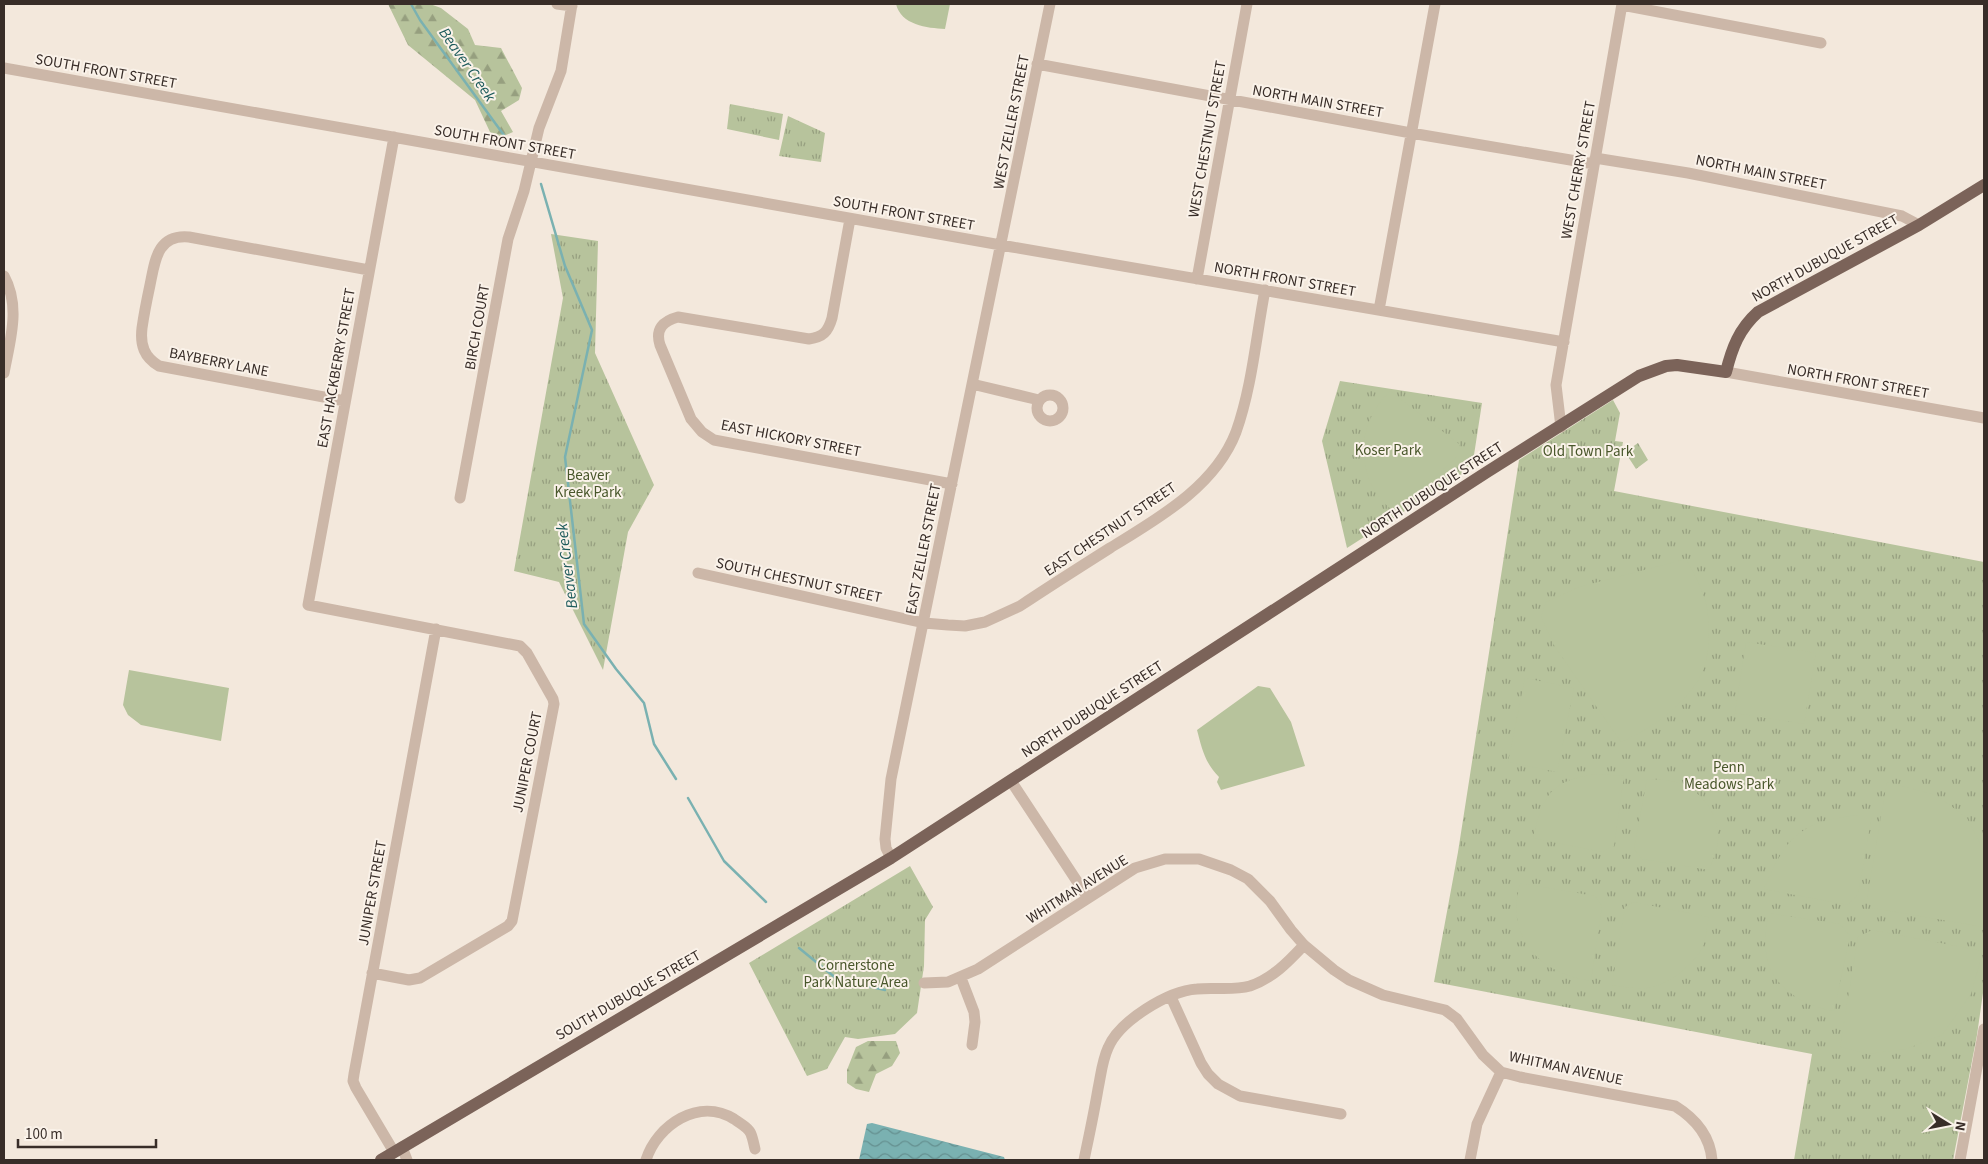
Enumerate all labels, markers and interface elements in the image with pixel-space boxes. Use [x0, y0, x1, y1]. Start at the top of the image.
water label: Beaver Creek [434, 23, 501, 106]
street label: SOUTH FRONT STREET [34, 49, 178, 94]
street label: WEST ZELLER STREET [988, 53, 1035, 191]
street label: WEST CHESTNUT STREET [1183, 59, 1232, 219]
street label: NORTH MAIN STREET [1251, 80, 1385, 123]
street label: WEST CHERRY STREET [1556, 99, 1601, 241]
street label: SOUTH FRONT STREET [433, 120, 577, 165]
street label: NORTH MAIN STREET [1694, 150, 1828, 195]
street label: SOUTH FRONT STREET [832, 191, 976, 236]
street label: NORTH DUBUQUE STREET [1748, 209, 1902, 308]
street label: NORTH FRONT STREET [1212, 257, 1357, 302]
street label: BIRCH COURT [460, 283, 495, 372]
street label: EAST HACKBERRY STREET [312, 287, 361, 450]
street label: BAYBERRY LANE [167, 343, 271, 382]
street label: NORTH FRONT STREET [1785, 359, 1930, 404]
street label: EAST HICKORY STREET [719, 415, 863, 462]
street label: NORTH DUBUQUE STREET [1357, 437, 1507, 544]
park label: Koser Park [1355, 440, 1422, 461]
park label: Old Town Park [1543, 441, 1634, 462]
park label: Beaver Kreek Park [554, 465, 622, 503]
street label: EAST CHESTNUT STREET [1040, 477, 1181, 582]
street label: EAST ZELLER STREET [900, 482, 946, 616]
water label: Beaver Creek [551, 522, 583, 610]
street label: SOUTH CHESTNUT STREET [714, 553, 884, 608]
street label: NORTH DUBUQUE STREET [1017, 656, 1167, 763]
street label: JUNIPER COURT [507, 710, 548, 814]
park label: Penn Meadows Park [1684, 757, 1775, 795]
street label: JUNIPER STREET [353, 839, 392, 947]
street label: WHITMAN AVENUE [1022, 850, 1132, 929]
street label: SOUTH DUBUQUE STREET [552, 945, 705, 1046]
park label: Cornerstone Park Nature Area [804, 955, 908, 993]
street label: WHITMAN AVENUE [1507, 1046, 1625, 1091]
north arrow [1923, 1099, 1973, 1149]
scale bar [18, 1116, 155, 1148]
text: N [1949, 1120, 1970, 1132]
text: 100 m [25, 1124, 63, 1145]

